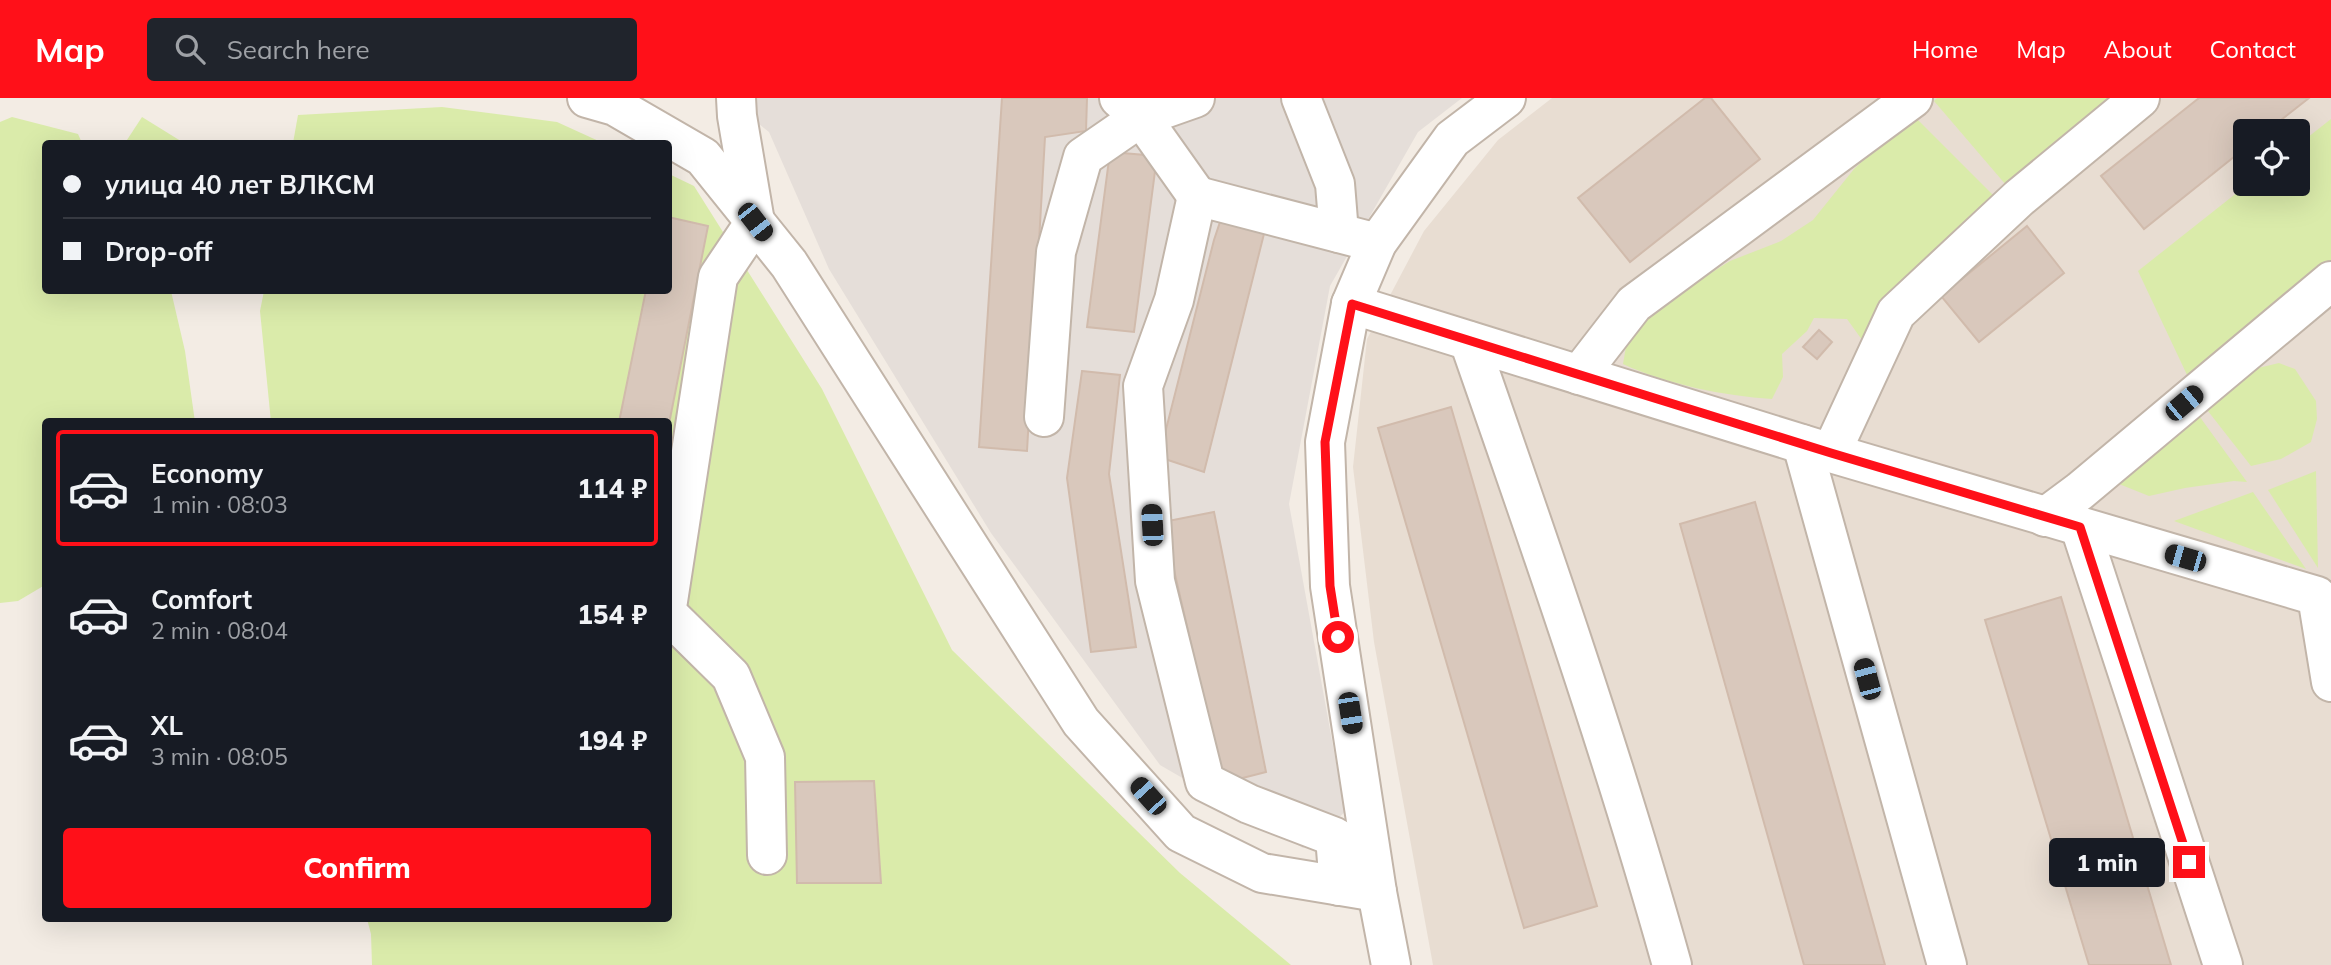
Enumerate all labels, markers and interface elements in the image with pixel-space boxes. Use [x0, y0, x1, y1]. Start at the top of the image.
search box [147, 18, 637, 81]
text: Map [35, 29, 105, 70]
icon: search [171, 30, 209, 68]
text: Search here [227, 33, 370, 66]
text: Home [1912, 34, 1978, 64]
text: Map [2016, 34, 2066, 64]
text: About [2104, 34, 2172, 64]
text: Contact [2210, 34, 2296, 64]
map controls [2233, 119, 2310, 196]
button: locate [2233, 119, 2310, 196]
text: улица 40 лет ВЛКСМ [105, 168, 375, 201]
car [734, 199, 777, 245]
text: Drop-off [105, 235, 212, 268]
car [2162, 381, 2207, 425]
icon: car [67, 457, 130, 520]
text: Economy [151, 457, 263, 490]
text: 114 ₽ [577, 472, 647, 505]
text: 1 min · 08:03 [151, 490, 288, 519]
car [1141, 503, 1164, 547]
car [2162, 542, 2209, 574]
icon: car [67, 583, 130, 646]
text: Comfort [151, 583, 252, 616]
text: 154 ₽ [577, 598, 647, 631]
text: 2 min · 08:04 [151, 616, 288, 645]
route start [1322, 621, 1354, 653]
car [1852, 656, 1883, 702]
car [1337, 691, 1364, 735]
icon: car [67, 709, 130, 772]
text: XL [151, 709, 183, 742]
text: 194 ₽ [577, 724, 647, 757]
text: 3 min · 08:05 [151, 742, 288, 771]
car [1127, 773, 1170, 819]
button: Confirm [63, 828, 651, 908]
callout: 1 min [2049, 838, 2164, 886]
route end [2173, 846, 2205, 878]
text: 1 min [2076, 848, 2138, 877]

